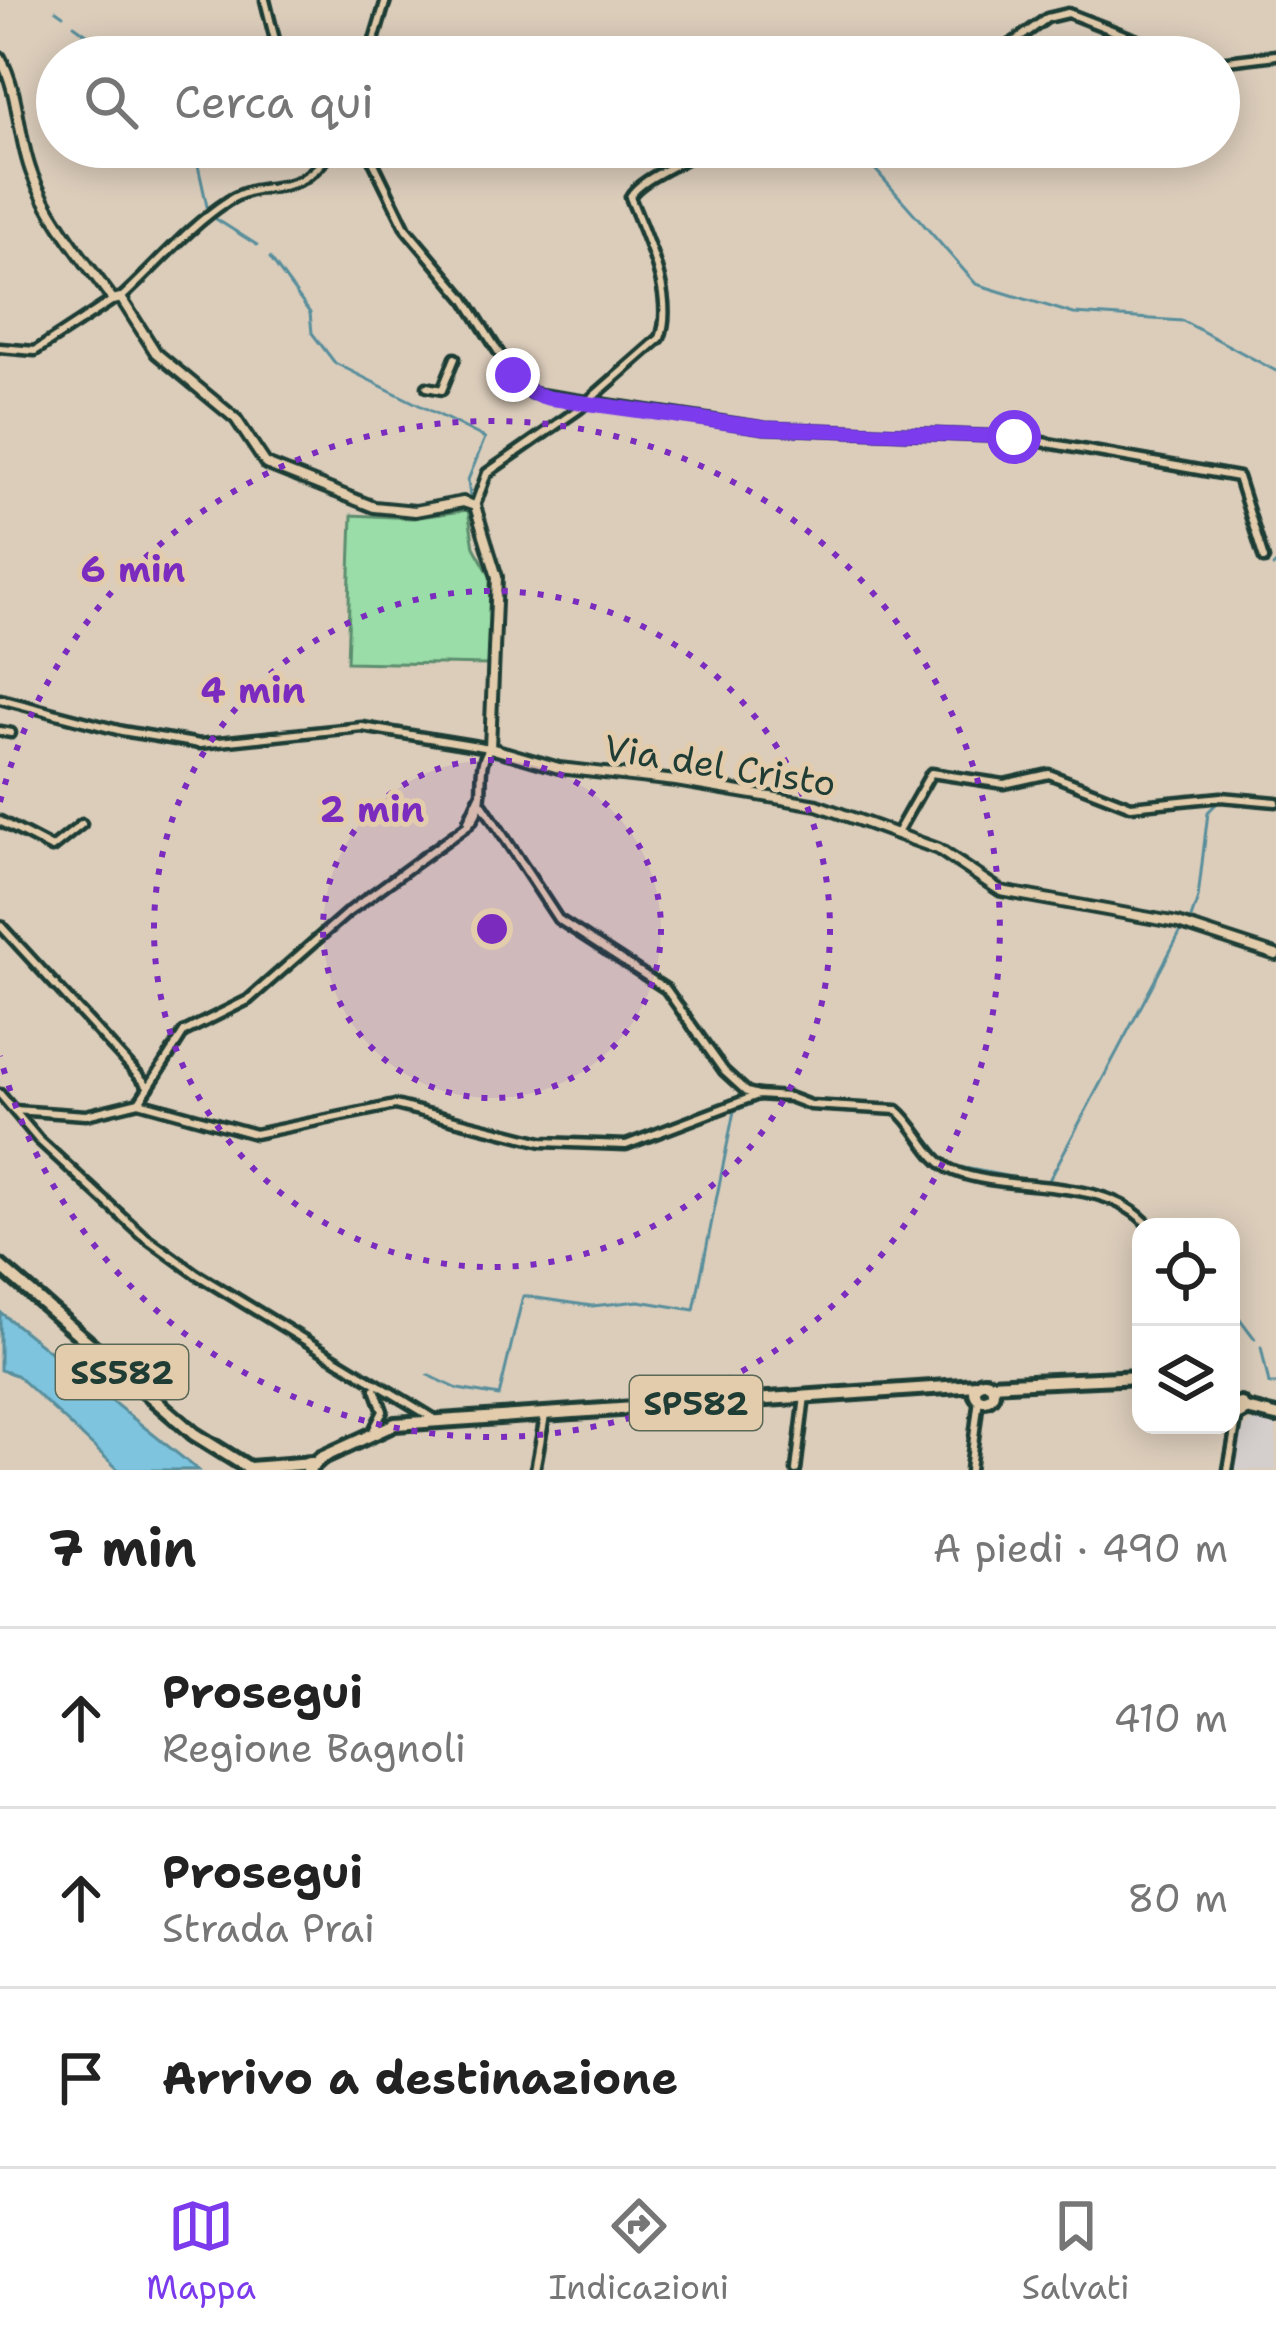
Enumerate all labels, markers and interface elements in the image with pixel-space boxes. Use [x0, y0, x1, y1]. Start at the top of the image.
search box [36, 36, 1240, 168]
icon: search [78, 69, 144, 135]
text: Cerca qui [174, 72, 374, 132]
route end [486, 348, 540, 402]
route start [987, 410, 1041, 464]
text: 6 min [81, 545, 186, 594]
text: 4 min [201, 666, 306, 715]
street label: Via del Cristo [601, 723, 839, 808]
text: 2 min [320, 785, 425, 834]
centre of rings [471, 908, 513, 950]
map controls [1132, 1218, 1240, 1434]
button: locate [1132, 1218, 1240, 1326]
button: layers [1132, 1326, 1240, 1434]
road number: SS582 [56, 1345, 188, 1399]
road number: SP582 [630, 1376, 762, 1430]
text: 7 min [48, 1514, 197, 1582]
text: A piedi · 490 m [933, 1522, 1228, 1574]
text: Prosegui [162, 1662, 363, 1722]
icon: ahead [48, 1685, 114, 1751]
text: 410 m [1113, 1692, 1228, 1744]
text: Regione Bagnoli [162, 1722, 466, 1774]
text: Prosegui [162, 1842, 363, 1902]
icon: ahead [48, 1865, 114, 1931]
text: 80 m [1127, 1872, 1228, 1924]
text: Strada Prai [162, 1902, 375, 1954]
icon: arrive [48, 2045, 114, 2111]
text: Arrivo a destinazione [162, 2048, 678, 2108]
tab: Mappa [146, 2193, 256, 2310]
tab: Indicazioni [549, 2193, 729, 2310]
tab: Salvati [1022, 2193, 1130, 2310]

